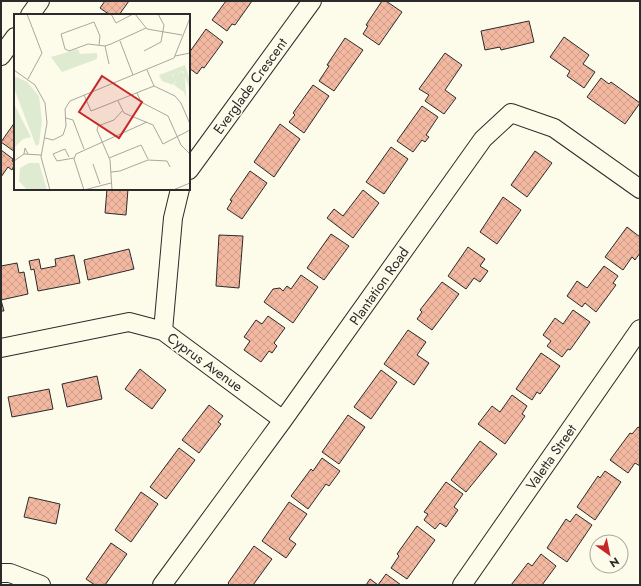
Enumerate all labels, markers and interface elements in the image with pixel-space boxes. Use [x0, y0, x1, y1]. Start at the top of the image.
inset map [14, 14, 190, 190]
street label: Everglade Crescent [208, 33, 292, 138]
street label: Plantation Road [345, 243, 413, 329]
street label: Cyprus Avenue [163, 328, 247, 396]
street label: Valetta Street [521, 420, 581, 494]
north arrow [589, 534, 629, 574]
text: N [606, 553, 622, 571]

